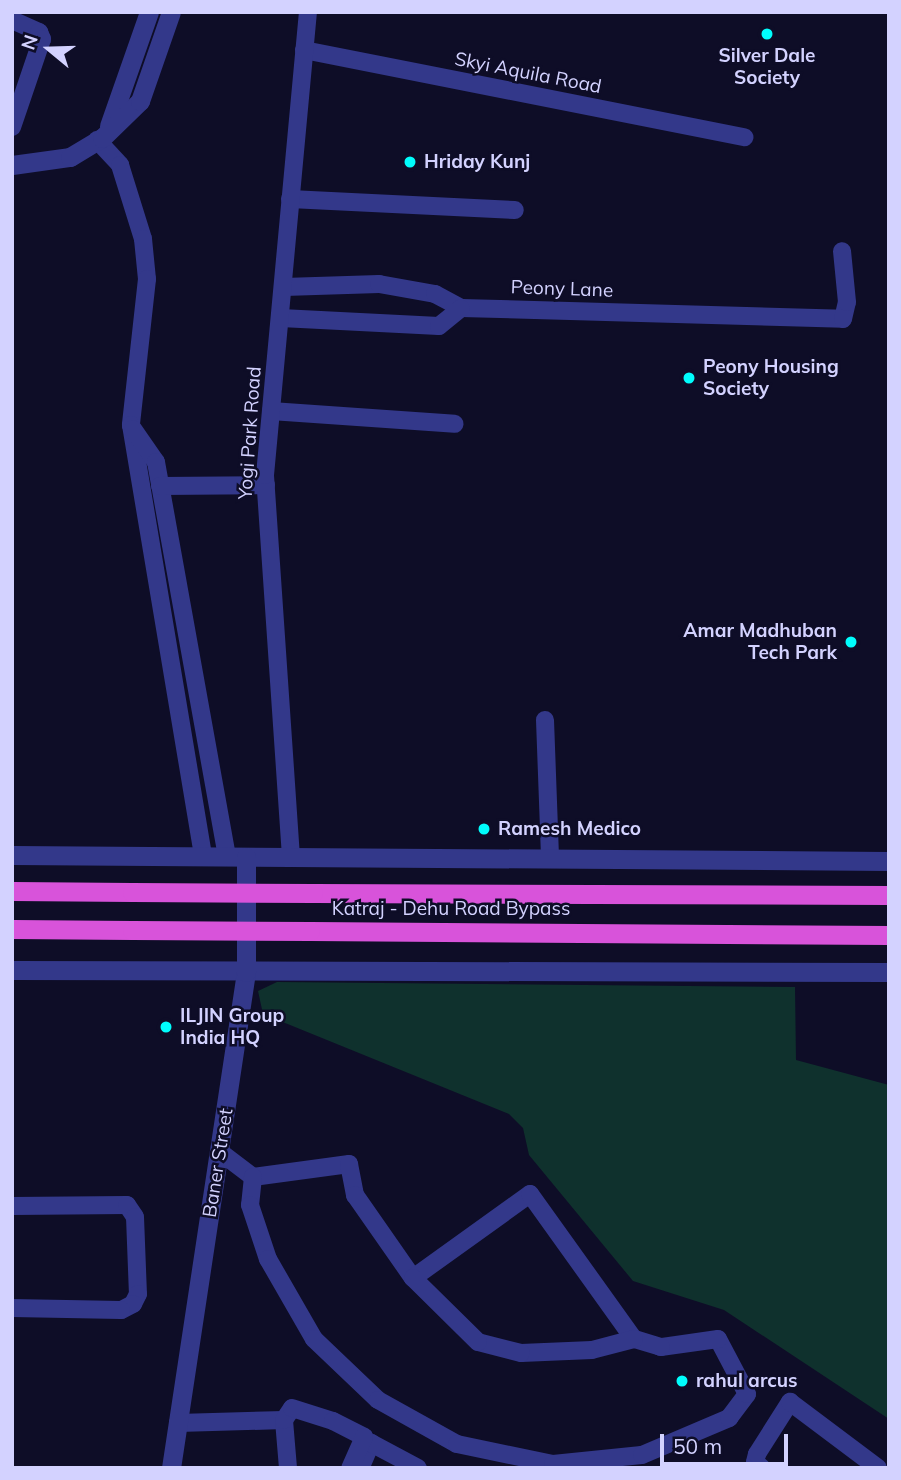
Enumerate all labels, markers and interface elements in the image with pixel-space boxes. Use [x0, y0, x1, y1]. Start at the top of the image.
north arrow [14, 14, 84, 84]
marker: Silver Dale Society [759, 26, 775, 42]
text: N [15, 31, 43, 53]
place label: Silver Dale Society [718, 45, 816, 89]
street label: Skyi Aquila Road [453, 48, 603, 98]
place label: Hriday Kunj [424, 151, 530, 173]
marker: Hriday Kunj [402, 154, 418, 170]
street label: Peony Lane [510, 276, 614, 302]
place label: Peony Housing Society [703, 356, 839, 400]
street label: Yogi Park Road [234, 366, 266, 500]
marker: Peony Housing Society [681, 370, 697, 386]
place label: Amar Madhuban Tech Park [683, 620, 837, 664]
marker: Amar Madhuban Tech Park [843, 634, 859, 650]
place label: Ramesh Medico [498, 818, 641, 840]
marker: Ramesh Medico [476, 821, 492, 837]
street label: Katraj - Dehu Road Bypass [332, 898, 570, 920]
place label: ILJIN Group India HQ [180, 1005, 284, 1049]
marker: ILJIN Group India HQ [158, 1019, 174, 1035]
street label: Baner Street [198, 1107, 238, 1219]
place label: rahul arcus [696, 1370, 798, 1392]
marker: rahul arcus [674, 1373, 690, 1389]
scale bar [663, 1420, 791, 1464]
text: 50 m [673, 1433, 722, 1459]

